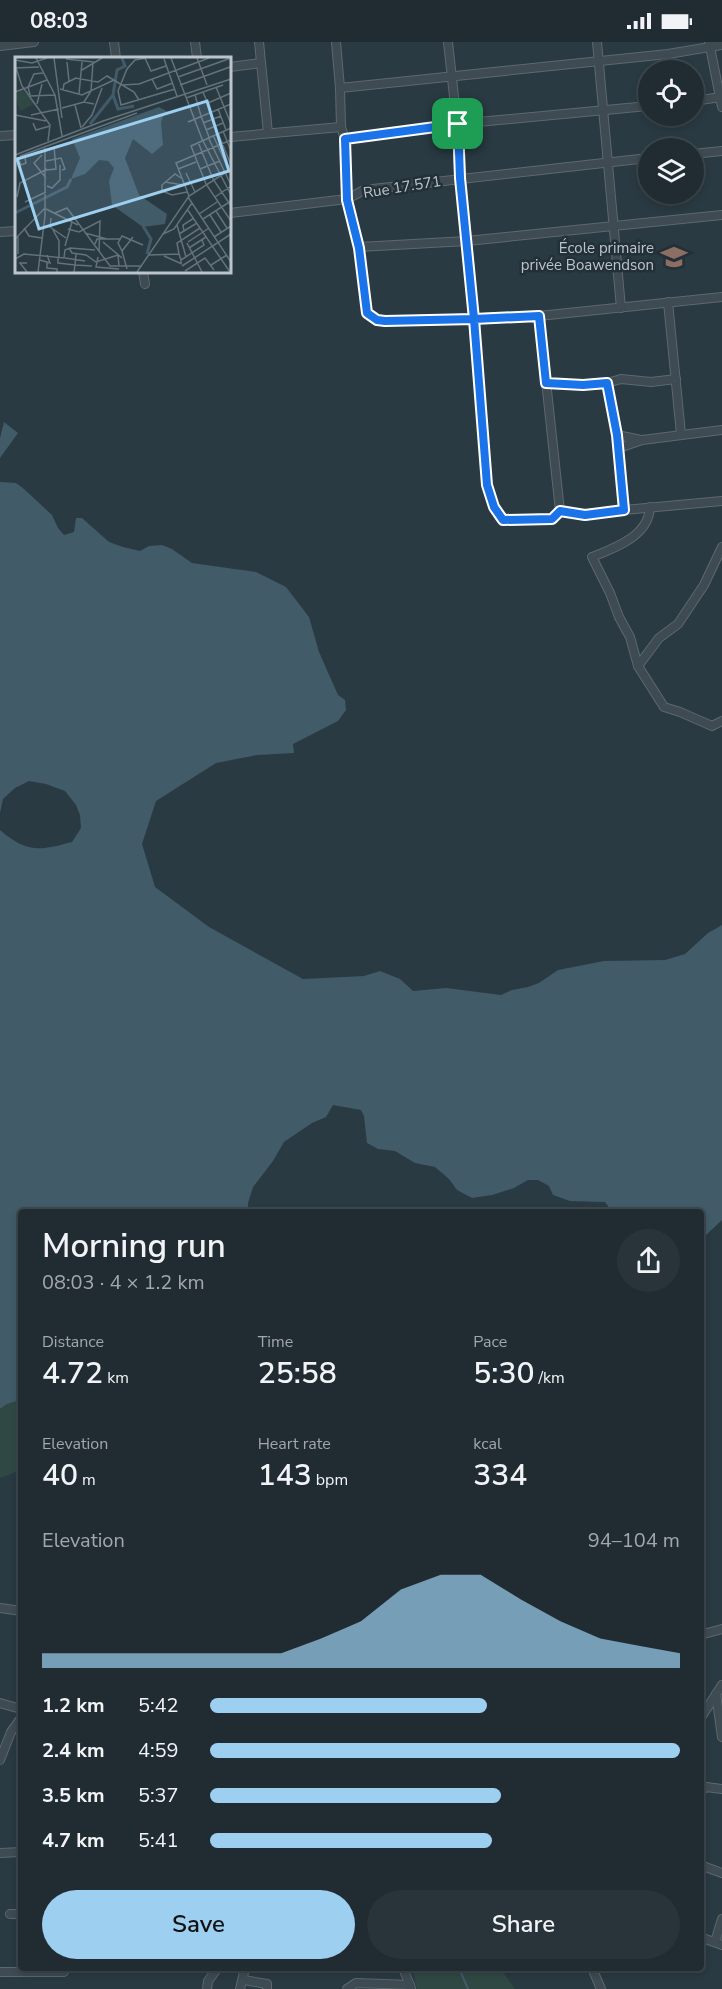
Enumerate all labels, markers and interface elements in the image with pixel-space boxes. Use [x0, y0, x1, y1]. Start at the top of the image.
text: 08:03 [30, 6, 88, 36]
inset map [15, 57, 231, 273]
map controls [638, 60, 704, 204]
button: locate [638, 60, 704, 126]
pin [432, 98, 483, 149]
icon: arrive [441, 107, 474, 140]
button: layers [638, 138, 704, 204]
street label: Rue 17.571 [362, 171, 442, 203]
place label: École primaire privée Boawendson [521, 238, 654, 275]
school or university icon: École primaire privée Boawendson [659, 242, 689, 272]
text: Morning run [42, 1224, 226, 1269]
button: share [617, 1229, 680, 1292]
text: 08:03 · 4 × 1.2 km [42, 1269, 205, 1296]
text: Distance [42, 1331, 104, 1353]
text: Time [258, 1331, 293, 1353]
text: Pace [473, 1331, 507, 1353]
text: 4.72 [42, 1353, 103, 1394]
text: 25:58 [258, 1353, 337, 1394]
text: 5:30 [473, 1353, 534, 1394]
text: km [103, 1367, 129, 1389]
text: /km [534, 1367, 565, 1389]
text: Elevation [42, 1433, 108, 1455]
text: Heart rate [258, 1433, 331, 1455]
text: kcal [473, 1433, 502, 1455]
text: 40 [42, 1455, 78, 1496]
text: 143 [258, 1455, 312, 1496]
text: 334 [473, 1455, 527, 1496]
text: m [78, 1469, 96, 1491]
text: bpm [312, 1469, 348, 1491]
text: Elevation [42, 1527, 125, 1554]
text: 94–104 m [588, 1527, 680, 1554]
text: 1.2 km [42, 1692, 105, 1719]
text: 5:42 [138, 1692, 179, 1719]
text: 2.4 km [42, 1737, 105, 1764]
text: 4:59 [138, 1737, 179, 1764]
text: 3.5 km [42, 1782, 105, 1809]
text: 5:37 [138, 1782, 179, 1809]
text: 4.7 km [42, 1827, 105, 1854]
text: 5:41 [138, 1827, 179, 1854]
button: Save [42, 1890, 355, 1959]
button: Share [367, 1890, 680, 1959]

